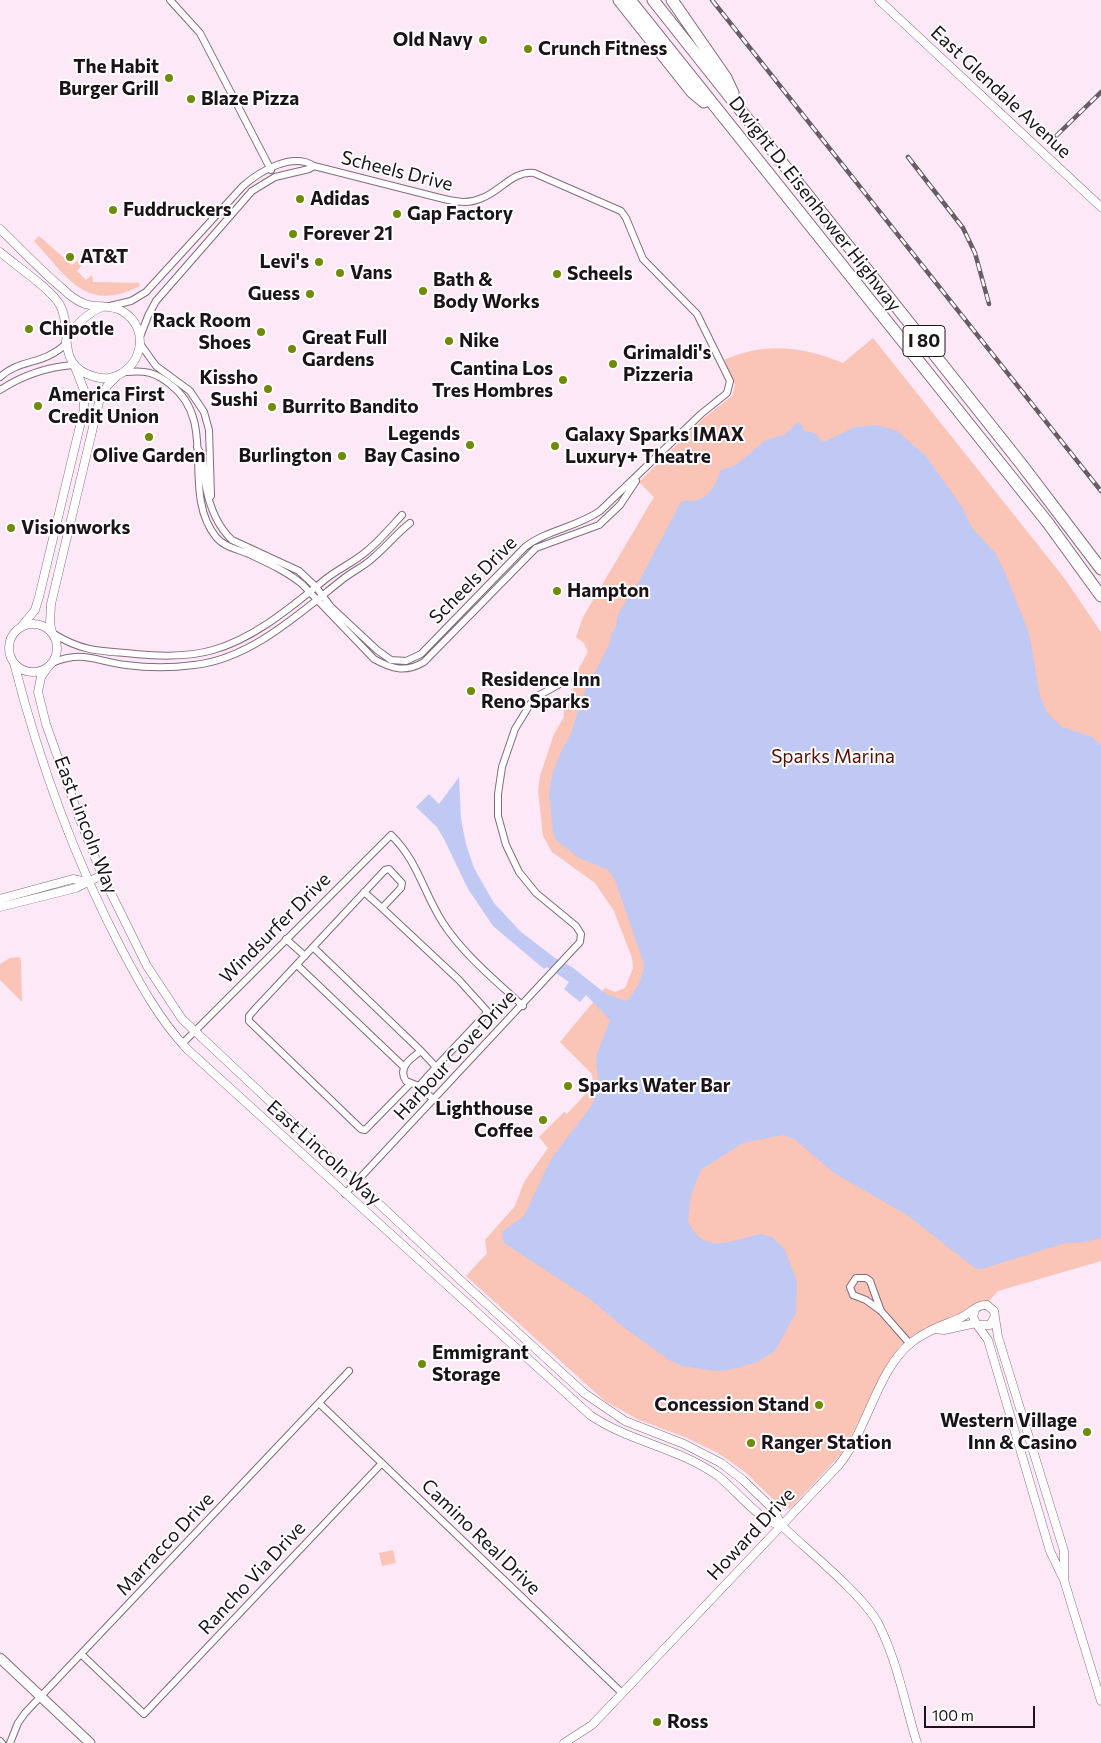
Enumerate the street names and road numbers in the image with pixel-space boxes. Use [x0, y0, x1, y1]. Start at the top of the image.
street label: East Glendale Avenue [926, 21, 1076, 163]
street label: Dwight D. Eisenhower Highway [724, 92, 906, 316]
street label: Scheels Drive [339, 146, 455, 196]
road number: I 80 [903, 326, 945, 356]
street label: Scheels Drive [424, 531, 522, 629]
street label: East Lincoln Way [49, 753, 123, 897]
street label: Windsurfer Drive [215, 868, 335, 988]
street label: Harbour Cove Drive [389, 985, 521, 1125]
street label: East Lincoln Way [262, 1096, 386, 1210]
street label: Camino Real Drive [417, 1474, 545, 1600]
street label: Howard Drive [702, 1483, 800, 1585]
street label: Marracco Drive [111, 1488, 219, 1600]
street label: Rancho Via Drive [194, 1517, 310, 1639]

